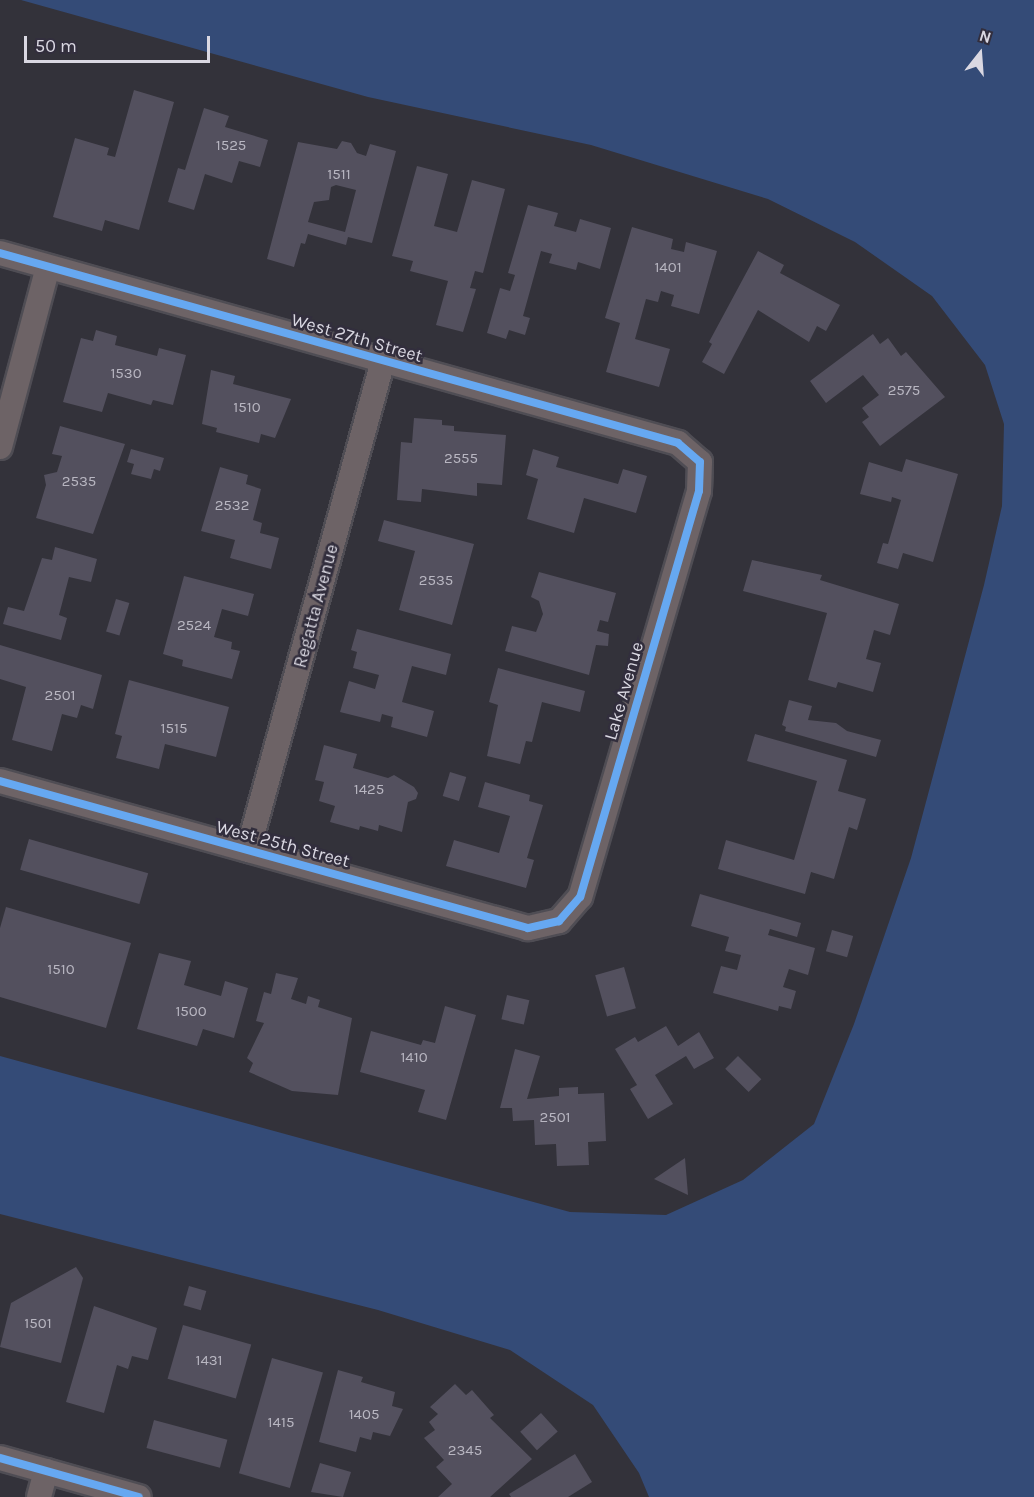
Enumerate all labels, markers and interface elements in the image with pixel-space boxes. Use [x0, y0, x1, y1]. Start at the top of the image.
scale bar [27, 24, 213, 62]
north arrow [950, 24, 1010, 84]
text: N [977, 26, 994, 47]
text: 50 m [35, 35, 77, 57]
house number: 1525 [216, 137, 246, 155]
house number: 1511 [327, 166, 351, 184]
house number: 1401 [654, 259, 682, 277]
street label: West 27th Street [289, 309, 425, 367]
house number: 1530 [110, 365, 142, 383]
house number: 2575 [888, 382, 920, 400]
house number: 1510 [233, 399, 261, 417]
house number: 2555 [444, 450, 478, 468]
house number: 2535 [62, 473, 96, 491]
house number: 2532 [215, 497, 249, 515]
street label: Regatta Avenue [289, 542, 343, 670]
house number: 2535 [419, 572, 453, 590]
house number: 2524 [177, 617, 211, 635]
street label: Lake Avenue [600, 639, 648, 743]
house number: 2501 [44, 687, 76, 705]
house number: 1515 [161, 720, 187, 738]
house number: 1425 [354, 781, 384, 799]
street label: West 25th Street [214, 816, 352, 872]
house number: 1510 [47, 961, 75, 979]
house number: 1500 [175, 1003, 207, 1021]
house number: 1410 [400, 1049, 428, 1067]
house number: 2501 [539, 1109, 571, 1127]
house number: 1501 [24, 1315, 52, 1333]
house number: 1431 [195, 1352, 223, 1370]
house number: 1405 [349, 1406, 379, 1424]
house number: 1415 [268, 1414, 294, 1432]
house number: 2345 [448, 1442, 482, 1460]

